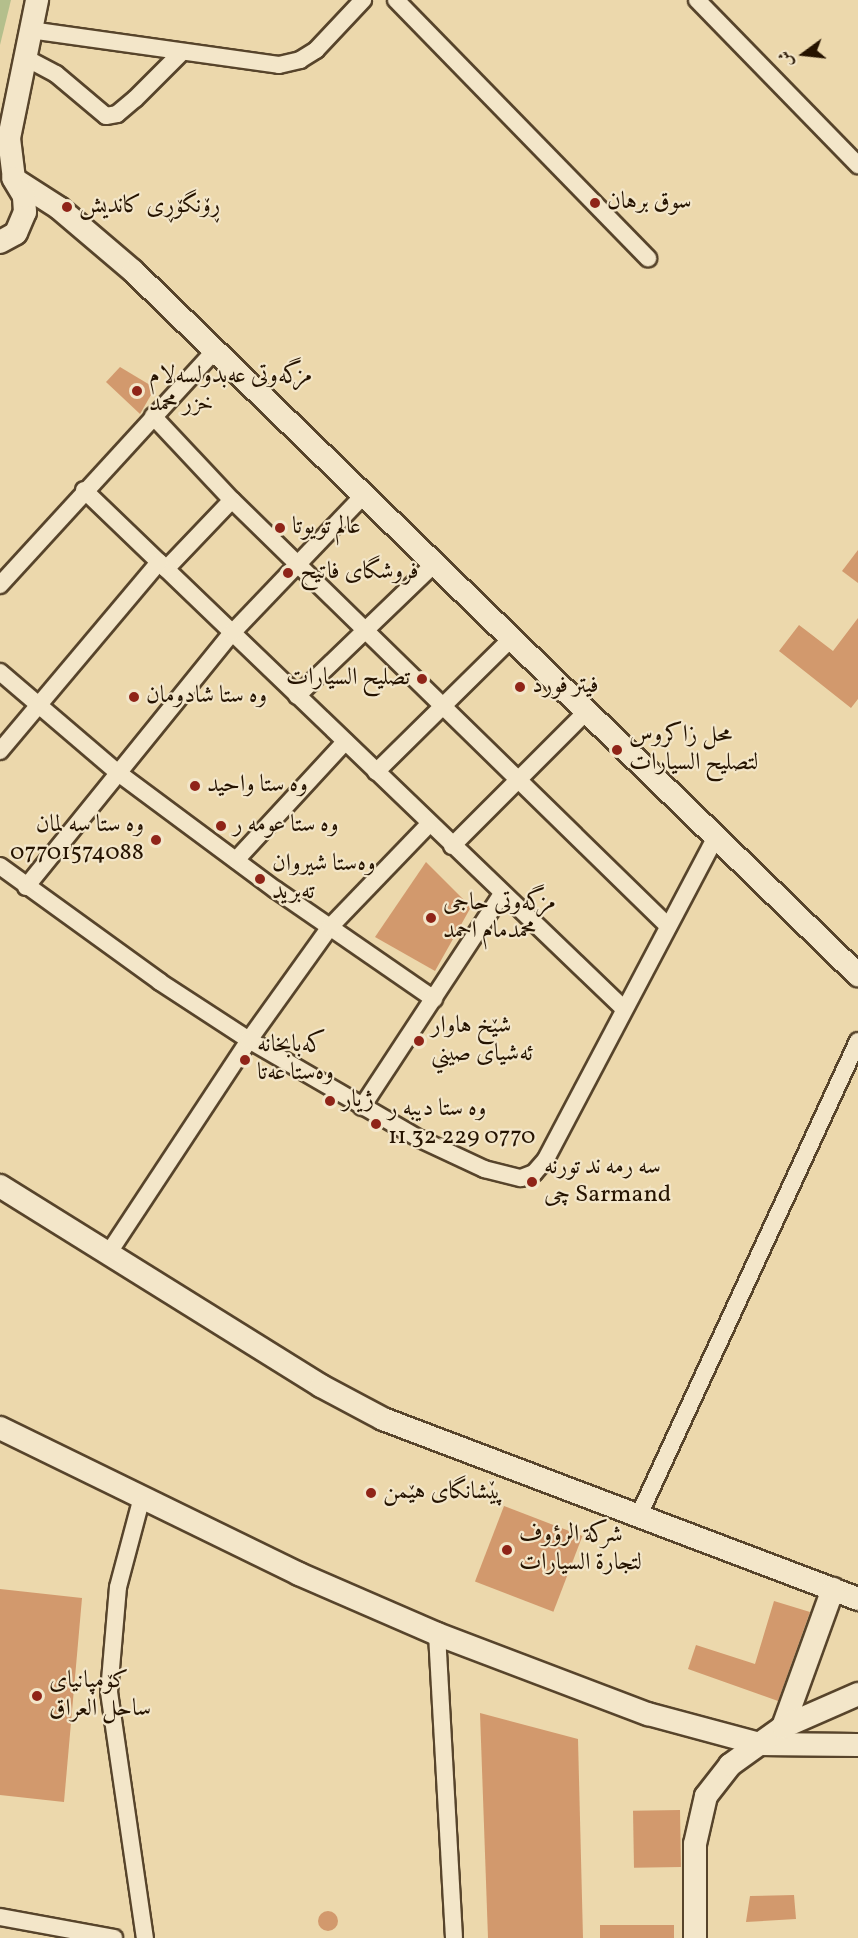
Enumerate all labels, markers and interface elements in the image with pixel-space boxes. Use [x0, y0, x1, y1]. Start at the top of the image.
north arrow [774, 24, 834, 84]
text: ش [774, 48, 799, 69]
place label: سوق برهان [607, 189, 692, 217]
place label: ڕۆنگۆڕی کاندیش [79, 193, 220, 221]
marker: سوق برهان [588, 196, 602, 210]
marker: ڕۆنگۆڕی کاندیش [60, 200, 74, 214]
place label: مزگەوتی عەبدولسەلام خزر محمد [149, 363, 312, 419]
marker: مزگەوتی عەبدولسەلام خزر محمد [130, 384, 144, 398]
place label: عالم تويوتا [292, 514, 361, 542]
marker: عالم تويوتا [273, 521, 287, 535]
place label: فروشگاى فاتيح [300, 559, 418, 587]
marker: فروشگاى فاتيح [281, 566, 295, 580]
place label: تصليح السيارات [286, 665, 410, 693]
marker: تصليح السيارات [415, 672, 429, 686]
place label: فيتر فورد [532, 673, 599, 701]
marker: فيتر فورد [513, 680, 527, 694]
place label: وه ستا شادومان [146, 683, 267, 711]
marker: وه ستا شادومان [127, 690, 141, 704]
place label: محل زاكروس لتصليح السيارات [629, 722, 759, 778]
marker: محل زاكروس لتصليح السيارات [610, 743, 624, 757]
place label: وه ستا واحید [207, 772, 308, 800]
marker: وه ستا واحید [188, 779, 202, 793]
place label: وه ستا سه لمان 07701574088 [10, 812, 144, 868]
place label: وه ستا عومه ر [233, 812, 339, 840]
marker: وه ستا عومه ر [214, 819, 228, 833]
marker: وه ستا سه لمان 07701574088 [149, 833, 163, 847]
place label: وەستا شیروان تەبرید [272, 851, 376, 907]
marker: وەستا شیروان تەبرید [253, 872, 267, 886]
place label: مزگەوتی حاجی محمدمام احمد [443, 890, 556, 946]
marker: مزگەوتی حاجی محمدمام احمد [424, 911, 438, 925]
place label: شێخ هاوار ئەشیای صيني [431, 1013, 533, 1069]
place label: کەبابخانە وەستا عەتا [257, 1032, 334, 1088]
marker: شێخ هاوار ئەشیای صيني [412, 1034, 426, 1048]
marker: کەبابخانە وەستا عەتا [238, 1053, 252, 1067]
place label: ژیار [342, 1087, 374, 1115]
marker: ژیار [323, 1094, 337, 1108]
place label: وه ستا دیبه ر 11 32 229 0770 [388, 1096, 535, 1152]
marker: وه ستا دیبه ر 11 32 229 0770 [369, 1117, 383, 1131]
place label: سه رمه ند تورنه چی Sarmand [544, 1154, 671, 1210]
marker: سه رمه ند تورنه چی Sarmand [525, 1175, 539, 1189]
place label: پێشانگای هێمن [383, 1479, 503, 1507]
marker: پێشانگای هێمن [364, 1486, 378, 1500]
place label: شركة الرؤوف لتجارة السيارات [519, 1522, 642, 1578]
marker: شركة الرؤوف لتجارة السيارات [500, 1543, 514, 1557]
place label: کۆمپانیای ساحل العراق [49, 1668, 151, 1724]
marker: کۆمپانیای ساحل العراق [30, 1689, 44, 1703]

